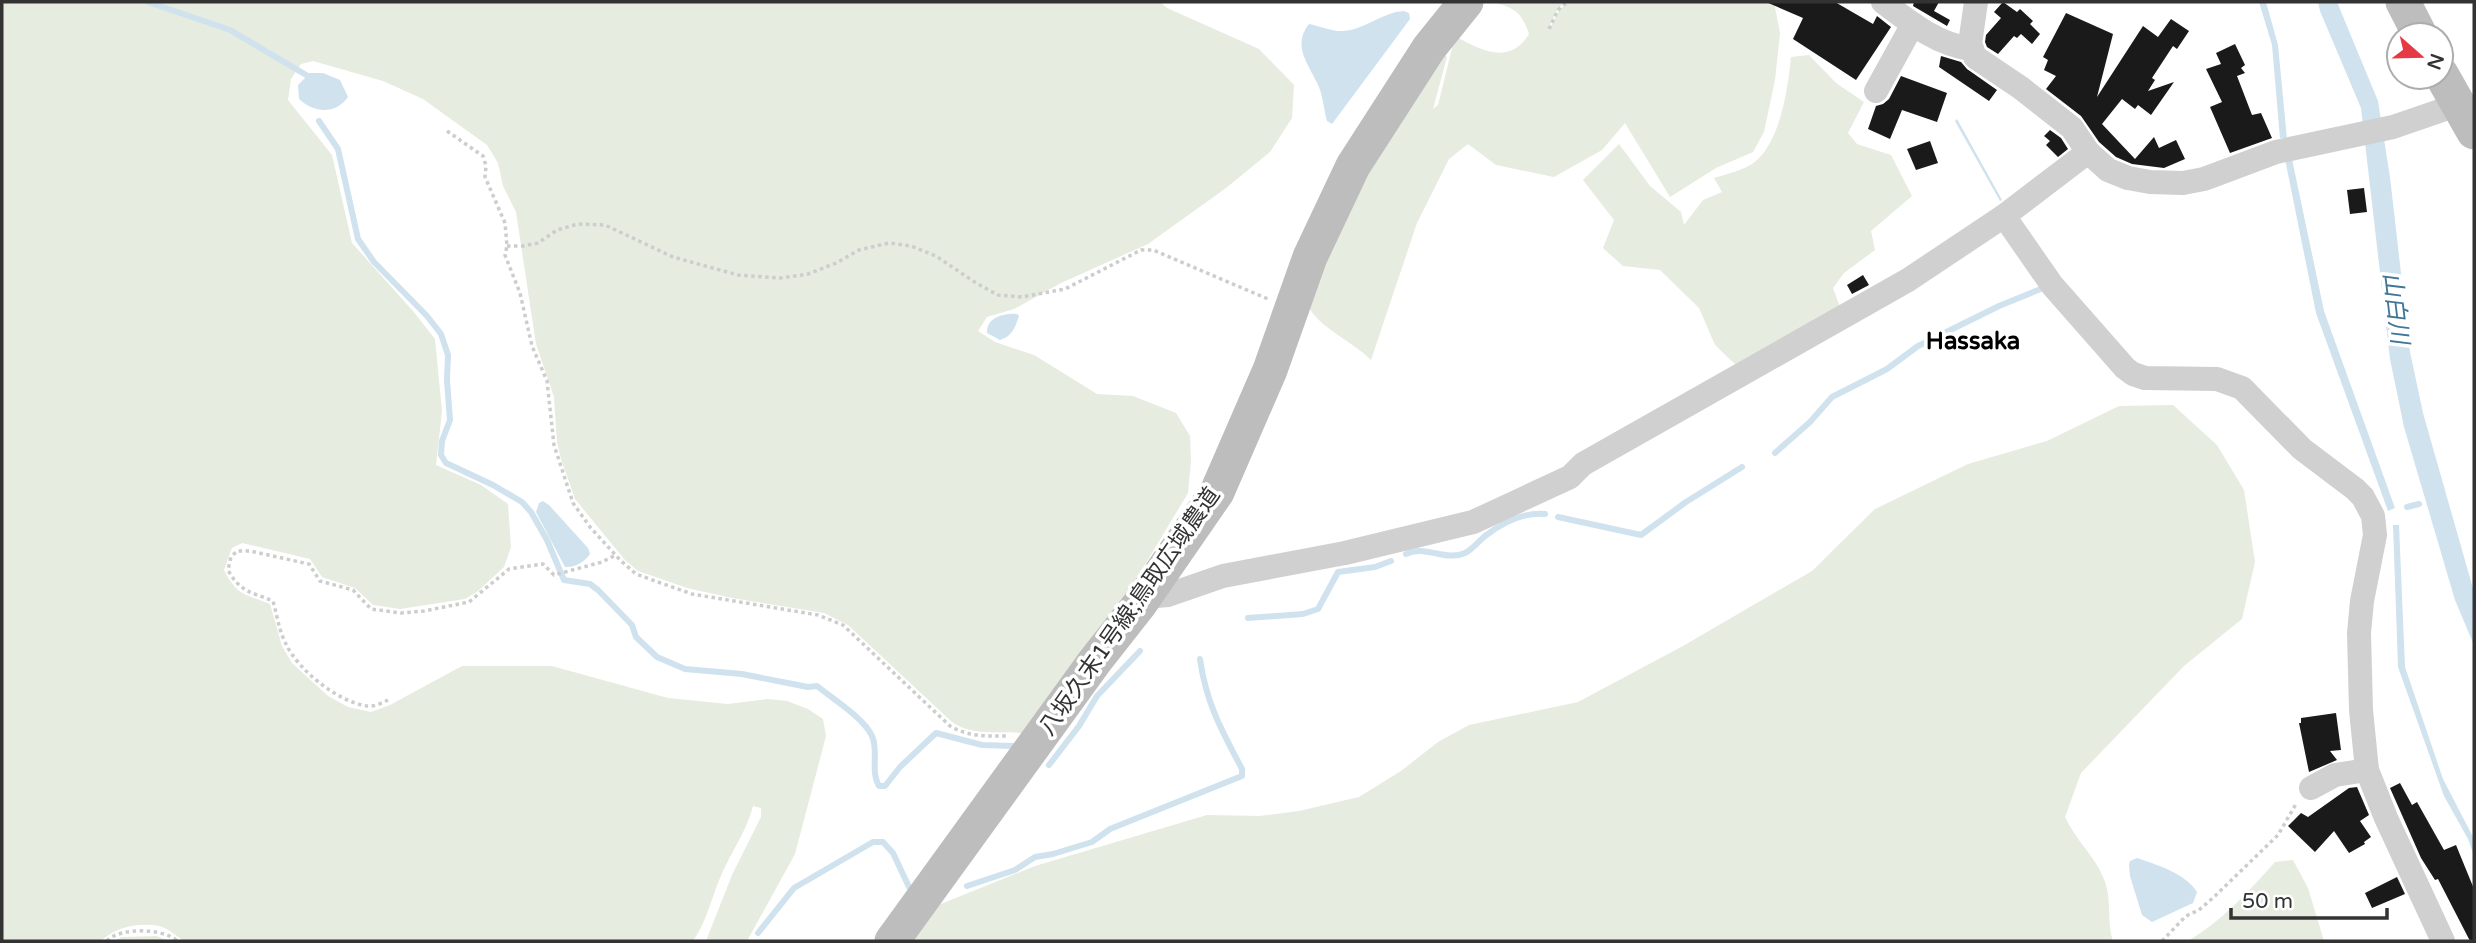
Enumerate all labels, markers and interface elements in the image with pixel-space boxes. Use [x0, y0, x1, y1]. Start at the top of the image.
north arrow [2385, 21, 2455, 91]
text: N [2422, 51, 2448, 72]
water label: 山白川 [2377, 271, 2415, 349]
district label: Hassaka [1926, 327, 2020, 356]
street label: 八坂久末1号線;鳥取広域農道 [1033, 482, 1226, 741]
scale bar [2231, 876, 2387, 920]
text: 50 m [2242, 889, 2293, 914]

